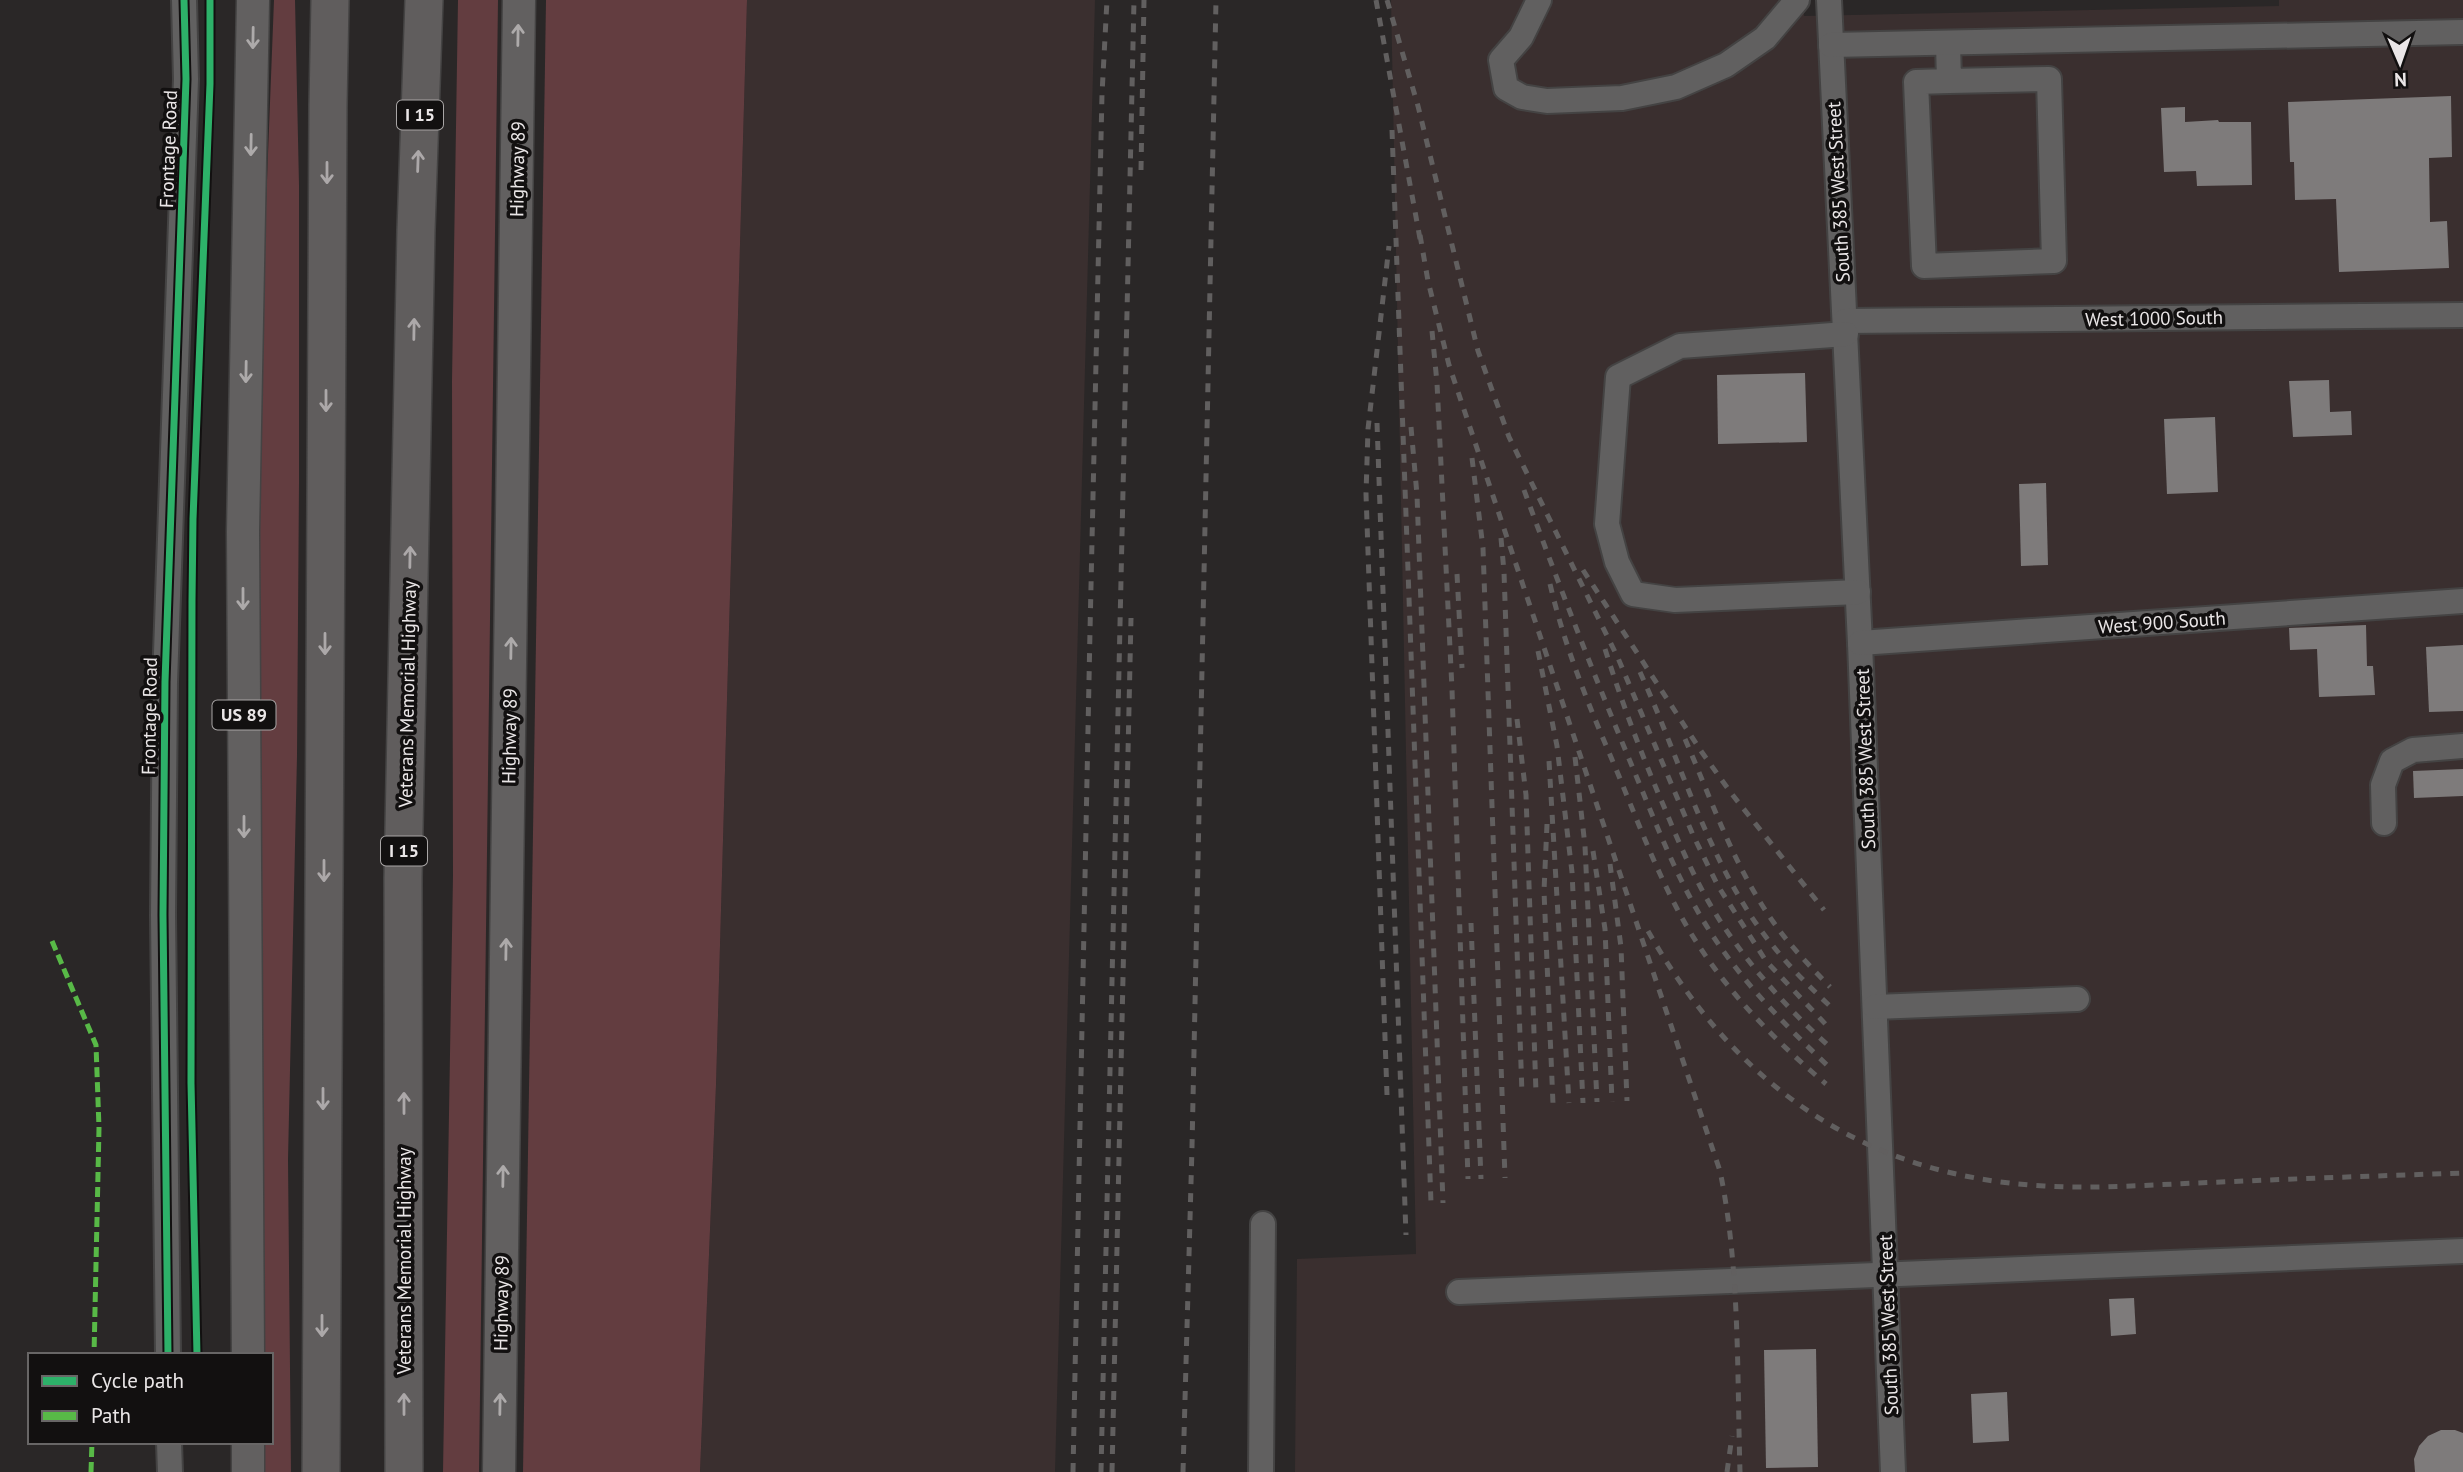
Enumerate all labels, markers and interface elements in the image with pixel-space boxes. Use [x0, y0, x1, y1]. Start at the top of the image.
one-way arrow [511, 24, 525, 47]
one-way arrow [246, 26, 260, 49]
north arrow [2365, 28, 2435, 98]
text: N [2394, 68, 2407, 92]
street label: Frontage Road [154, 90, 182, 208]
road number: I 15 [397, 100, 443, 130]
street label: South 385 West Street [1821, 101, 1855, 283]
street label: Highway 89 [504, 121, 530, 217]
one-way arrow [244, 133, 257, 156]
one-way arrow [412, 150, 425, 173]
one-way arrow [320, 162, 334, 185]
street label: West 1000 South [2085, 305, 2223, 331]
one-way arrow [407, 318, 421, 341]
one-way arrow [239, 360, 253, 383]
one-way arrow [319, 389, 333, 412]
one-way arrow [403, 546, 416, 569]
street label: Veterans Memorial Highway [393, 580, 421, 809]
one-way arrow [236, 588, 250, 611]
street label: West 900 South [2098, 606, 2226, 638]
one-way arrow [318, 632, 332, 655]
one-way arrow [504, 637, 517, 660]
street label: Frontage Road [136, 657, 162, 775]
street label: South 385 West Street [1850, 668, 1880, 850]
street label: Highway 89 [496, 688, 522, 784]
road number: US 89 [212, 700, 276, 730]
one-way arrow [237, 815, 251, 838]
road number: I 15 [381, 836, 427, 866]
one-way arrow [317, 860, 331, 883]
one-way arrow [499, 938, 513, 961]
one-way arrow [316, 1087, 330, 1110]
one-way arrow [397, 1092, 411, 1115]
street label: Veterans Memorial Highway [392, 1147, 416, 1376]
one-way arrow [496, 1165, 510, 1188]
street label: South 385 West Street [1873, 1234, 1903, 1416]
street label: Highway 89 [488, 1255, 514, 1351]
one-way arrow [315, 1315, 329, 1338]
legend [28, 1353, 273, 1444]
text: Cycle path [91, 1367, 184, 1394]
one-way arrow [397, 1393, 411, 1416]
one-way arrow [493, 1393, 507, 1416]
text: Path [91, 1402, 131, 1429]

